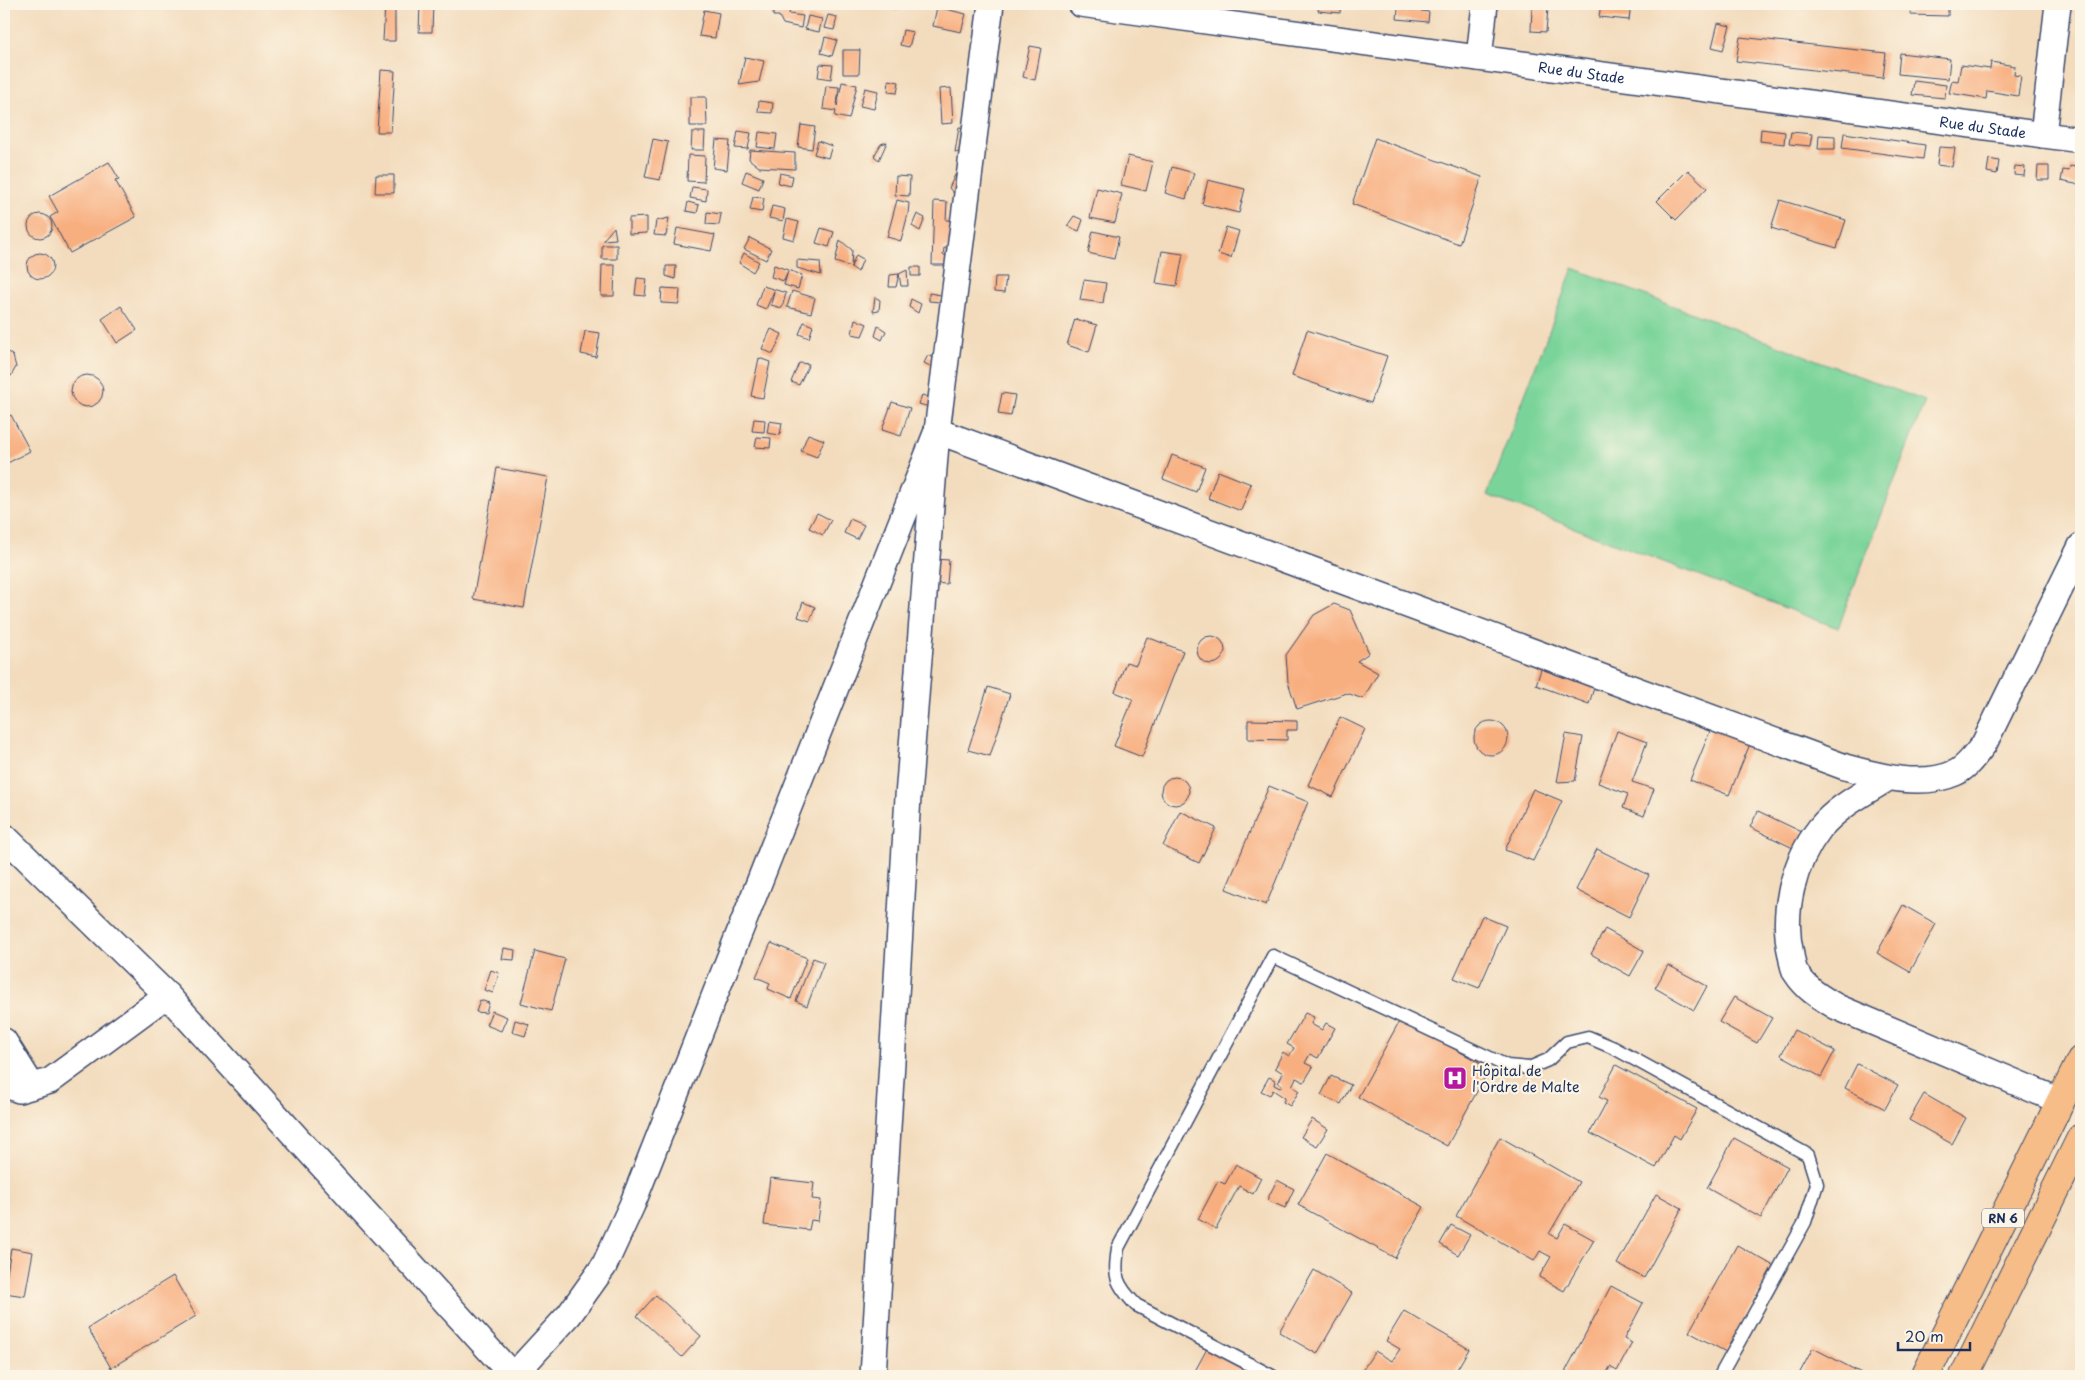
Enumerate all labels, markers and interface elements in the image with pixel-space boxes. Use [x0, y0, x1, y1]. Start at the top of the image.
street label: Rue du Stade [1537, 56, 1626, 88]
street label: Rue du Stade [1938, 110, 2027, 143]
place label: Hôpital de l'Ordre de Malte [1472, 1060, 1580, 1097]
hospital icon: Hôpital de l'Ordre de Malte [1442, 1065, 1468, 1091]
road number: RN 6 [1982, 1208, 2024, 1228]
scale bar [1898, 1320, 1970, 1352]
text: 20 m [1905, 1324, 1944, 1347]

